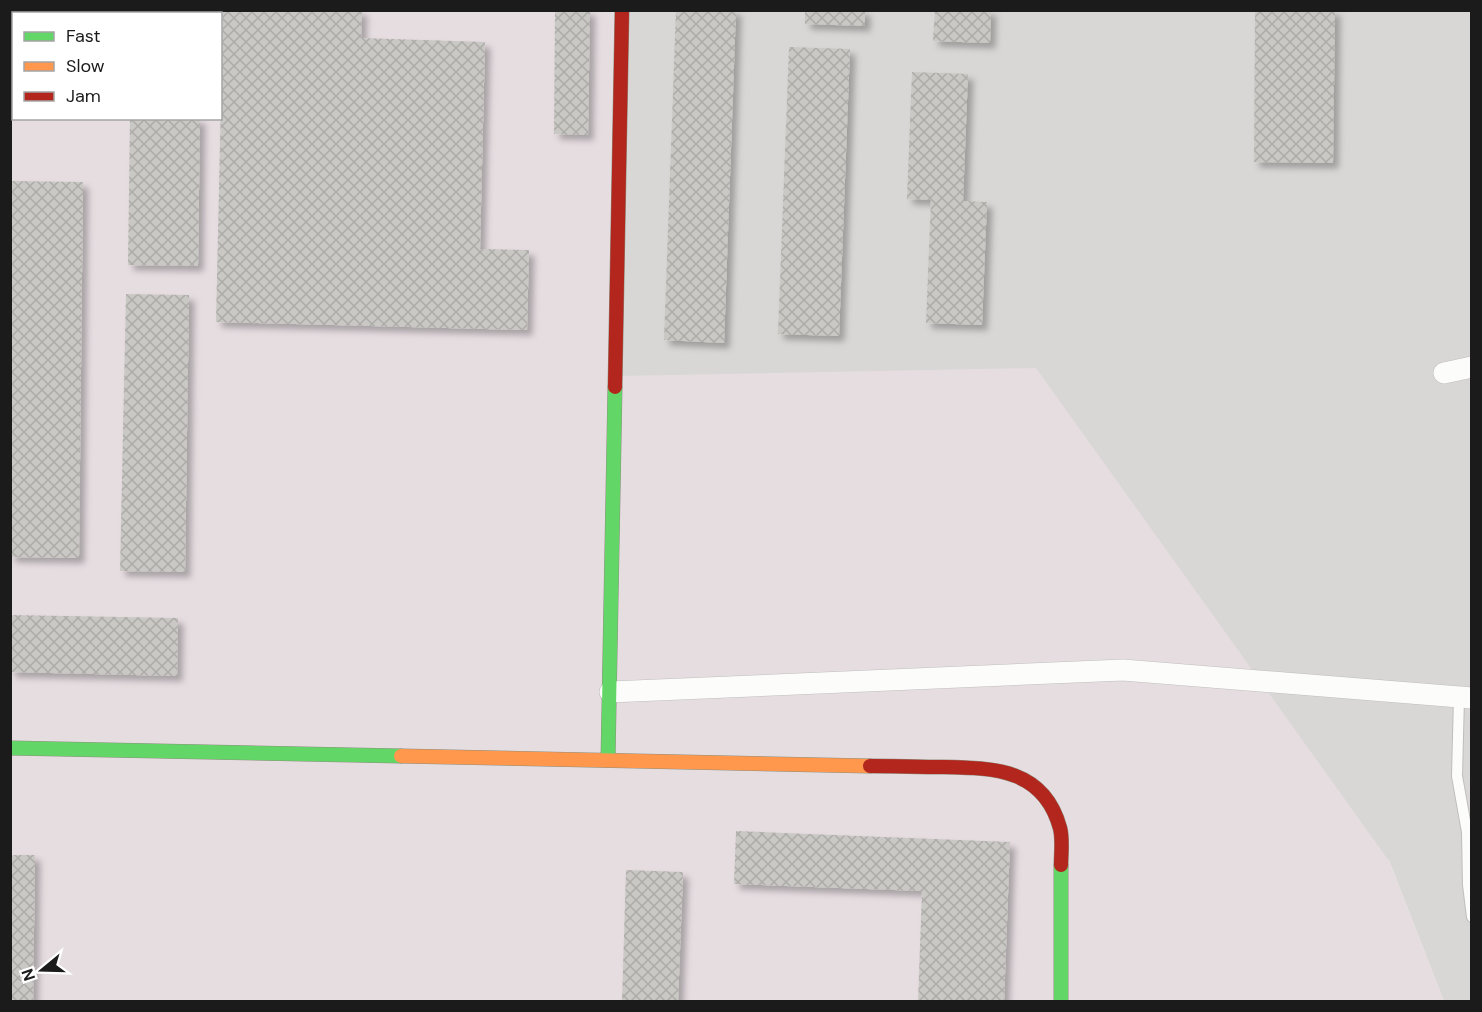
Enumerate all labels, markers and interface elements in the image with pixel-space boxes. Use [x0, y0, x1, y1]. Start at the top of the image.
legend [12, 12, 222, 120]
text: Fast [66, 24, 101, 48]
text: Slow [66, 54, 105, 78]
text: Jam [66, 84, 101, 108]
north arrow [12, 940, 72, 1000]
text: N [16, 966, 40, 984]

